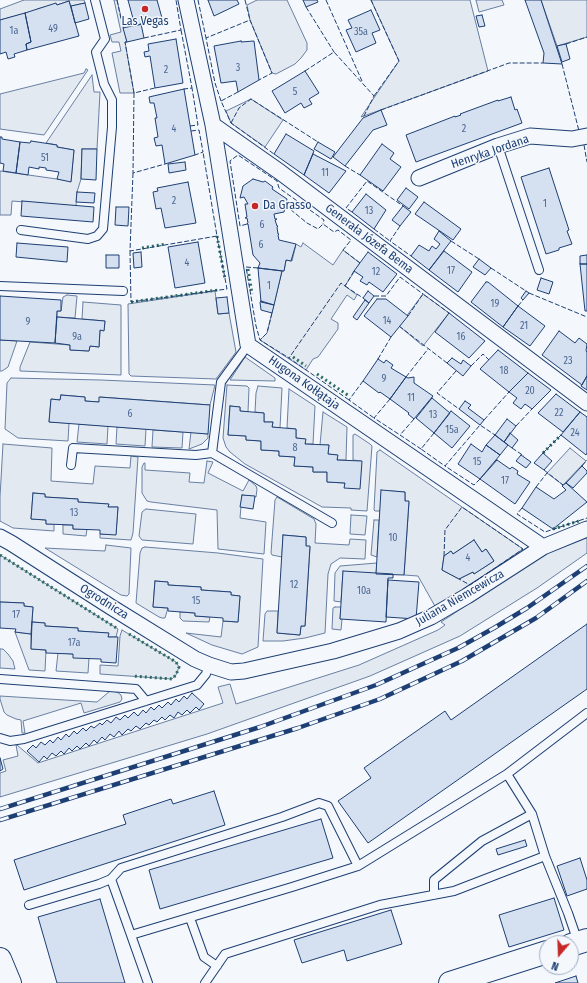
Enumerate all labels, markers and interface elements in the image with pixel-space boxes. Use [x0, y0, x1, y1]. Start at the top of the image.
marker: Las Vegas [140, 4, 150, 14]
place label: Las Vegas [121, 15, 169, 29]
house number: 49 [48, 23, 58, 35]
house number: 1a [10, 25, 18, 37]
house number: 35a [354, 26, 368, 38]
house number: 3 [236, 62, 240, 74]
house number: 2 [164, 64, 168, 76]
house number: 5 [293, 86, 297, 98]
house number: 4 [172, 123, 176, 135]
house number: 2 [462, 123, 466, 135]
street label: Henryka Jordana [449, 132, 531, 172]
house number: 51 [41, 152, 49, 164]
house number: 11 [321, 167, 329, 179]
house number: 2 [172, 195, 176, 207]
house number: 1 [543, 198, 547, 210]
place label: Da Grasso [263, 199, 311, 213]
marker: Da Grasso [250, 201, 260, 211]
street label: Generała Józefa Bema [322, 201, 416, 277]
house number: 13 [365, 205, 373, 217]
house number: 6 [260, 219, 264, 231]
house number: 6 [259, 239, 263, 251]
house number: 4 [185, 257, 189, 269]
house number: 17 [447, 265, 455, 277]
house number: 12 [372, 266, 380, 278]
house number: 1 [267, 280, 271, 292]
house number: 19 [491, 298, 499, 310]
house number: 14 [383, 315, 391, 327]
house number: 9 [26, 316, 30, 328]
house number: 21 [520, 320, 528, 332]
house number: 9a [72, 331, 82, 343]
house number: 16 [457, 331, 465, 343]
street label: Hugona Kołłątaja [265, 353, 343, 413]
house number: 23 [564, 355, 572, 367]
house number: 18 [500, 365, 508, 377]
house number: 9 [382, 373, 386, 385]
house number: 20 [525, 385, 535, 397]
house number: 11 [407, 392, 415, 404]
house number: 22 [555, 407, 563, 419]
house number: 6 [128, 408, 132, 420]
house number: 13 [429, 409, 437, 421]
house number: 15a [445, 424, 459, 436]
house number: 24 [570, 427, 580, 439]
house number: 8 [293, 442, 297, 454]
house number: 15 [473, 456, 481, 468]
house number: 17 [501, 475, 509, 487]
house number: 13 [70, 507, 78, 519]
house number: 10 [388, 532, 398, 544]
house number: 4 [466, 552, 470, 564]
street label: Juliana Niemcewicza [413, 567, 507, 629]
house number: 12 [290, 579, 298, 591]
street label: Ogrodnicza [77, 581, 131, 623]
house number: 10a [357, 585, 371, 597]
house number: 15 [192, 595, 200, 607]
house number: 17 [12, 609, 20, 621]
house number: 17a [68, 637, 80, 649]
north arrow [539, 935, 579, 975]
text: N [550, 959, 560, 973]

